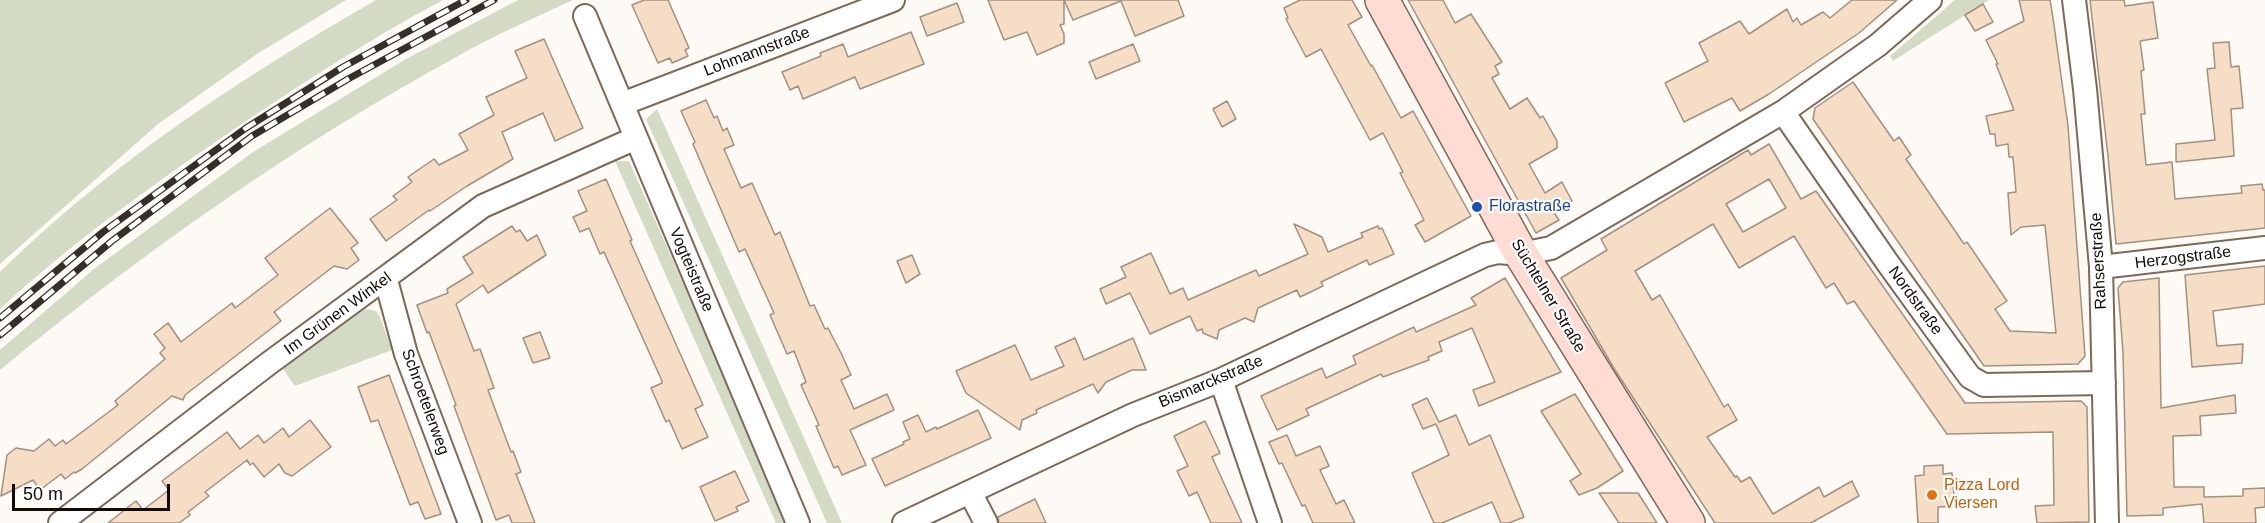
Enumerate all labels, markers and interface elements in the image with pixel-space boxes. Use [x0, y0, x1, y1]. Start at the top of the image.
street label: Lohmannstraße [701, 23, 813, 81]
place label: Florastraße [1489, 197, 1571, 217]
marker: Florastraße [1470, 200, 1484, 214]
street label: Rahserstraße [2087, 212, 2111, 310]
street label: Vogteistraße [665, 225, 717, 315]
street label: Süchtelner Straße [1507, 236, 1589, 356]
street label: Herzogstraße [2134, 243, 2232, 273]
street label: Nordstraße [1884, 263, 1946, 339]
street label: Im Grünen Winkel [281, 269, 395, 359]
street label: Schroetelerweg [397, 346, 453, 458]
street label: Bismarckstraße [1156, 351, 1266, 413]
scale bar [15, 472, 172, 510]
place label: Pizza Lord Viersen [1944, 476, 2020, 514]
text: 50 m [23, 484, 63, 504]
marker: Pizza Lord Viersen [1925, 488, 1939, 502]

